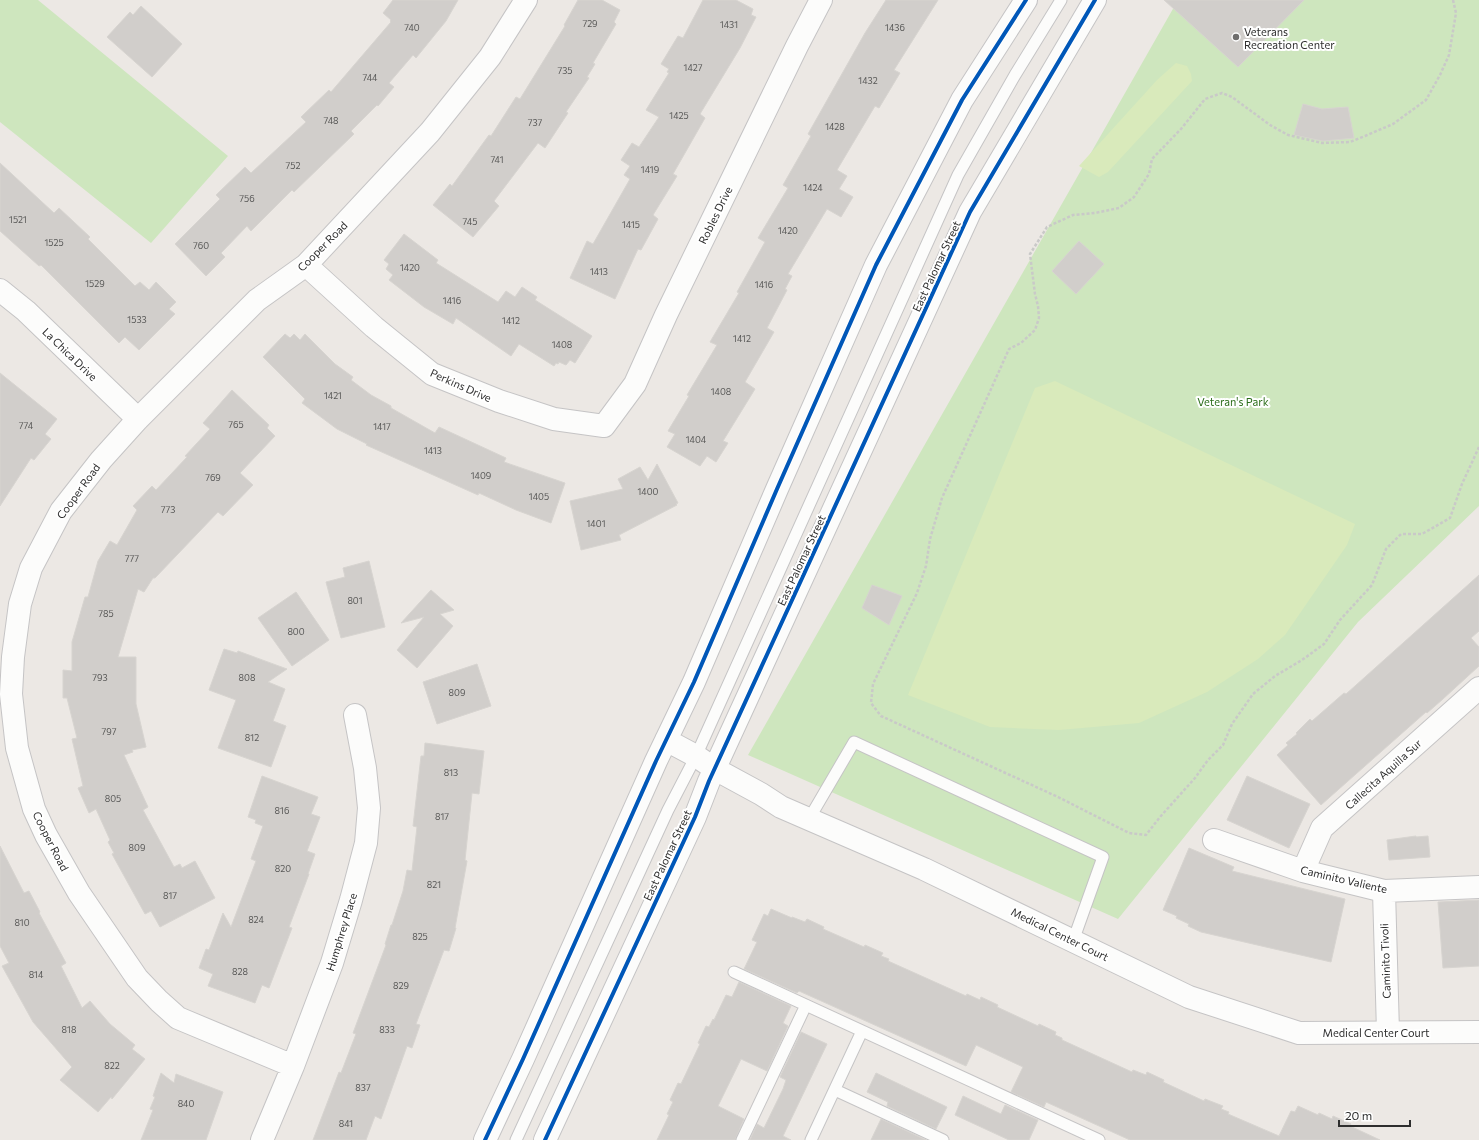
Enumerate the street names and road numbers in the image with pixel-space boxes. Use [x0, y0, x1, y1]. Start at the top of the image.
street label: Robles Drive [695, 184, 735, 246]
street label: Cooper Road [294, 218, 350, 274]
street label: East Palomar Street [909, 218, 963, 314]
street label: La Chica Drive [40, 325, 100, 383]
street label: Perkins Drive [428, 366, 494, 404]
street label: Cooper Road [54, 461, 102, 521]
street label: East Palomar Street [774, 512, 828, 608]
street label: Callecita Aquilla Sur [1342, 736, 1424, 812]
street label: East Palomar Street [640, 807, 694, 903]
street label: Cooper Road [30, 809, 72, 873]
street label: Caminito Valiente [1299, 863, 1389, 895]
street label: Humphrey Place [323, 891, 359, 973]
street label: Medical Center Court [1009, 905, 1111, 964]
street label: Caminito Tivoli [1377, 923, 1393, 999]
street label: Medical Center Court [1322, 1026, 1430, 1039]

